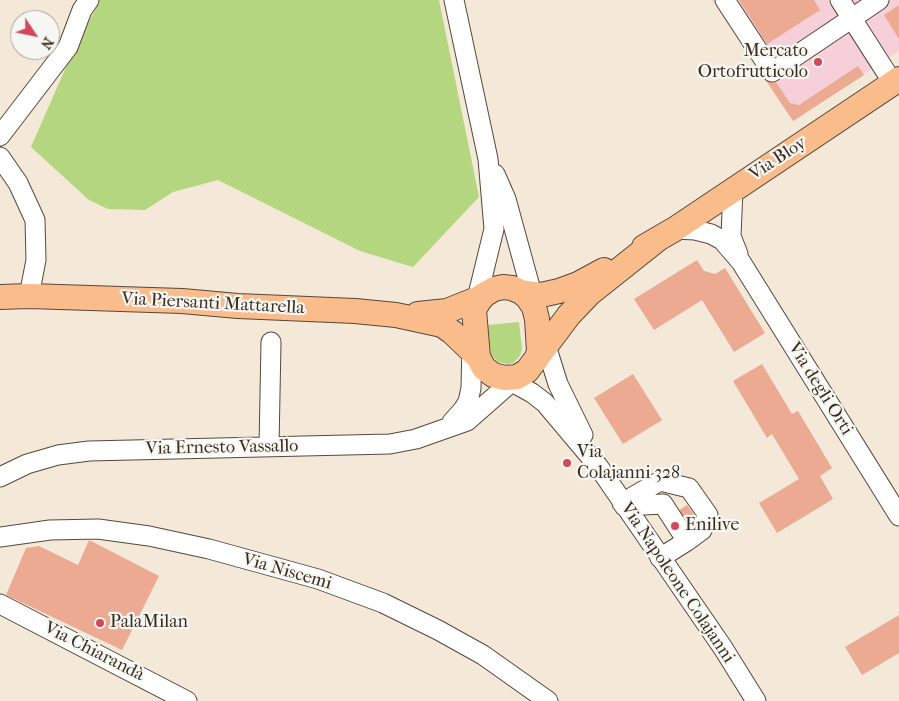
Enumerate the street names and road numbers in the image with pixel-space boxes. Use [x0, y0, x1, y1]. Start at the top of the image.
street label: Via Bloy [745, 133, 811, 185]
street label: Via Piersanti Mattarella [121, 288, 305, 320]
street label: Via degli Orti [783, 339, 857, 439]
street label: Via Ernesto Vassallo [146, 436, 298, 460]
street label: Via Napoleone Colajanni [615, 499, 739, 667]
street label: Via Niscemi [240, 549, 334, 595]
street label: Via Chiarandà [40, 618, 148, 686]

